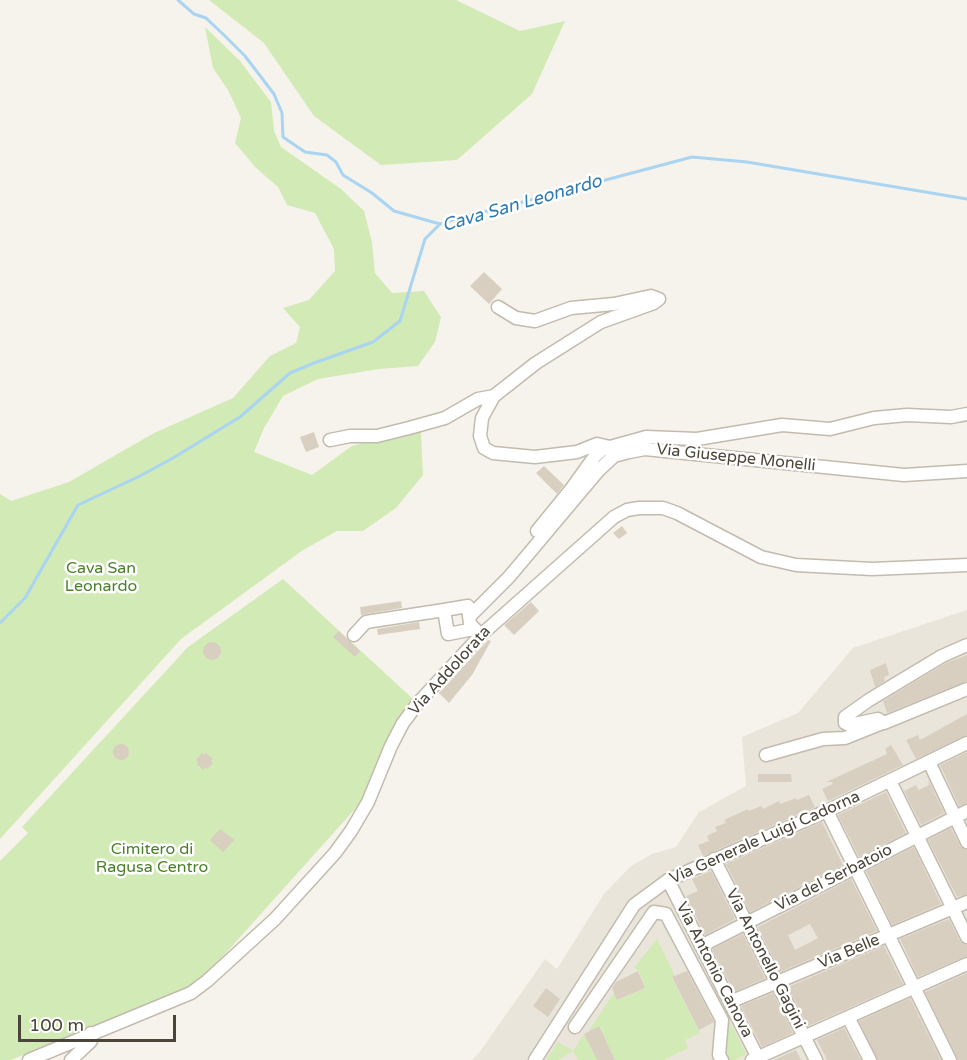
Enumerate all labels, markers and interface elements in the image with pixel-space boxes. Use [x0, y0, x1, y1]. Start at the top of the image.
water label: Cava San Leonardo [440, 171, 604, 237]
street label: Via Giuseppe Monelli [656, 440, 816, 476]
park label: Cava San Leonardo [65, 559, 137, 597]
street label: Via Addolorata [405, 622, 495, 720]
street label: Via Generale Luigi Cadorna [667, 787, 863, 889]
park label: Cimitero di Ragusa Centro [96, 840, 208, 878]
street label: Via del Serbatoio [772, 840, 896, 916]
street label: Via Antonello Gagini [721, 886, 809, 1032]
street label: Via Antonio Canova [671, 899, 757, 1041]
street label: Via Belle [815, 930, 883, 974]
scale bar [21, 1003, 178, 1041]
text: 100 m [29, 1014, 84, 1036]

